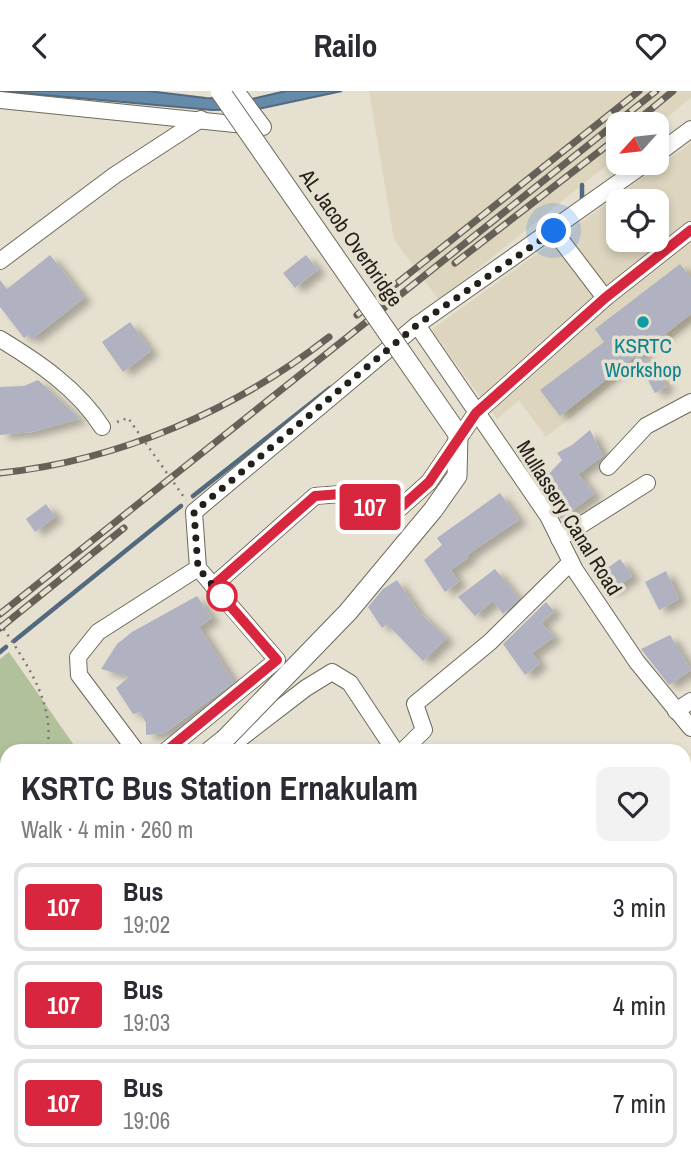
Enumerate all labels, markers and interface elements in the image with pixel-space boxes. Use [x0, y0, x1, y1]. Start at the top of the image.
text: Railo [313, 24, 378, 67]
icon: back [21, 27, 59, 65]
icon: heart [632, 27, 670, 65]
north arrow [606, 112, 668, 175]
map controls [606, 112, 669, 252]
street label: AL Jacob Overbridge [292, 162, 410, 312]
button: locate [606, 189, 669, 252]
your location [536, 213, 571, 248]
marker: KSRTC Workshop [635, 314, 651, 330]
place label: KSRTC Workshop [604, 331, 682, 384]
street label: Mullassery Canal Road [510, 435, 629, 601]
line badge: 107 [330, 484, 410, 530]
text: 107 [354, 491, 386, 523]
unlabelled marker [207, 581, 237, 611]
text: KSRTC Bus Station Ernakulam [21, 766, 418, 810]
button: heart [596, 767, 670, 841]
text: Walk · 4 min · 260 m [21, 814, 193, 845]
text: Bus [123, 874, 163, 909]
text: 3 min [613, 890, 666, 925]
text: 107 [47, 891, 80, 923]
text: 19:02 [123, 909, 170, 940]
text: Bus [123, 972, 163, 1007]
text: 4 min [613, 988, 666, 1023]
text: 107 [47, 989, 80, 1021]
text: 19:03 [123, 1007, 170, 1038]
text: Bus [123, 1070, 163, 1105]
text: 7 min [613, 1086, 666, 1121]
text: 107 [47, 1087, 80, 1119]
text: 19:06 [123, 1105, 170, 1136]

